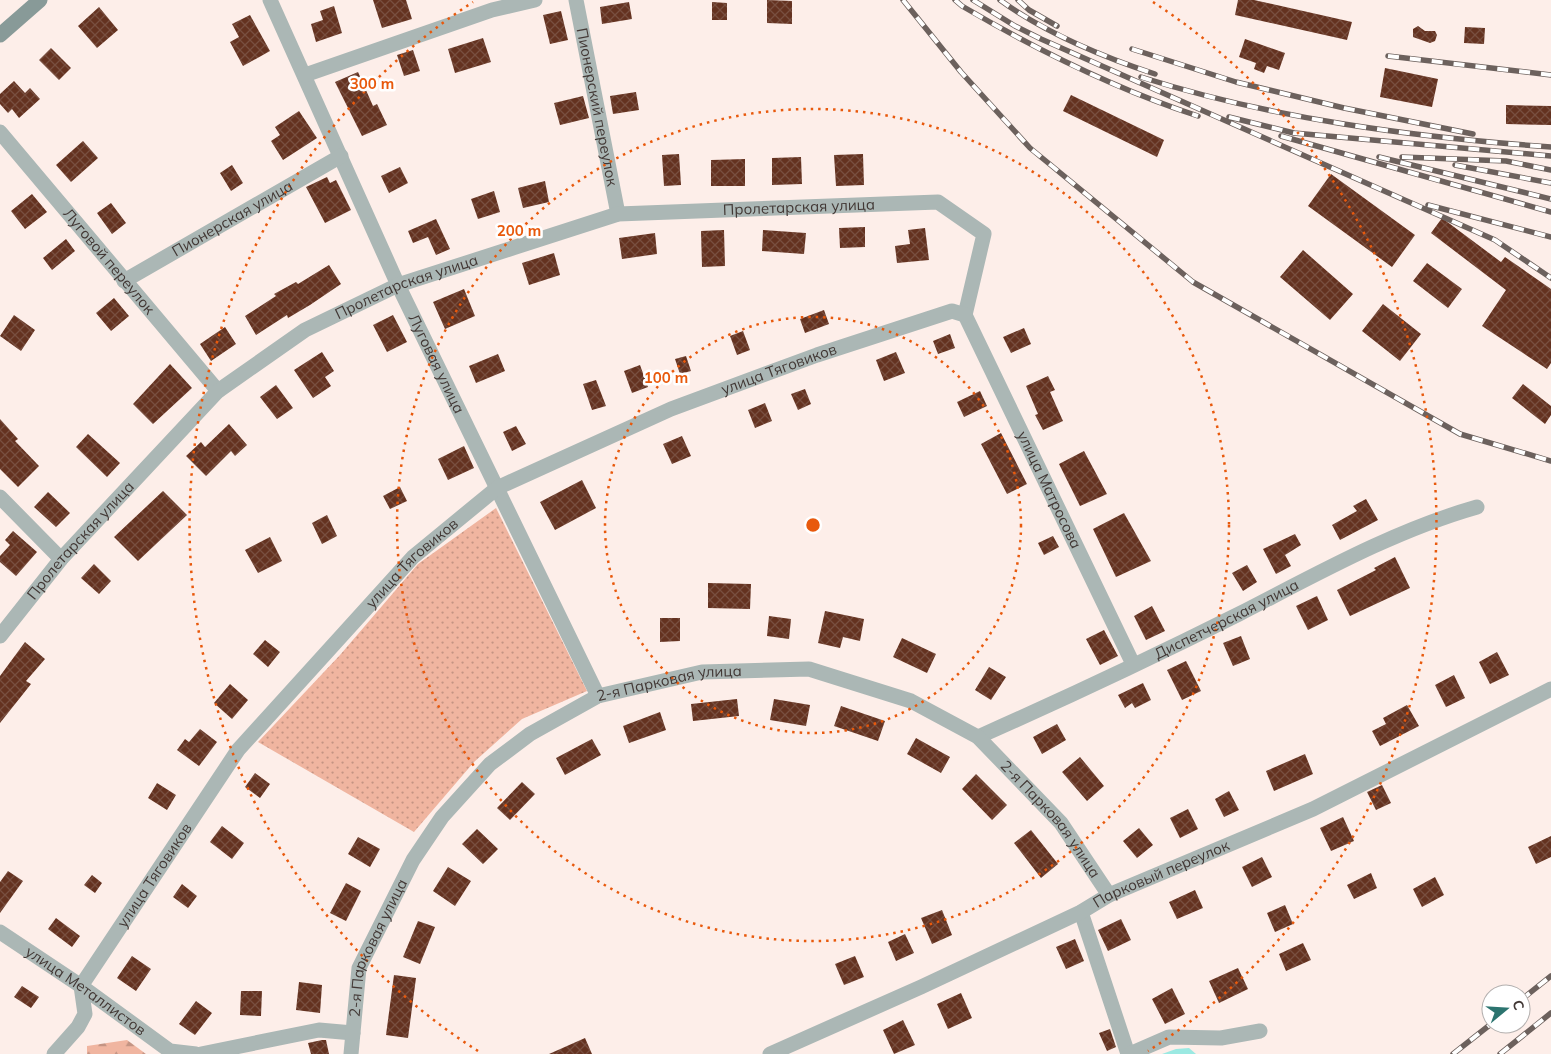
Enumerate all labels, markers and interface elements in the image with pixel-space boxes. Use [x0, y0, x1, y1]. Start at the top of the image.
street label: Пионерский переулок [573, 26, 622, 189]
text: 300 m [350, 74, 394, 93]
street label: Пионерская улица [168, 176, 296, 260]
street label: Пролетарская улица [723, 194, 875, 219]
street label: Луговой переулок [59, 204, 160, 319]
text: 200 m [497, 221, 541, 240]
street label: Пролетарская улица [332, 250, 480, 323]
street label: Луговая улица [405, 311, 469, 416]
street label: улица Тяговиков [718, 339, 839, 399]
text: 100 m [644, 368, 688, 387]
street label: улица Матросова [1013, 428, 1086, 551]
street label: Пролетарская улица [23, 477, 138, 603]
street label: улица Тяговиков [361, 514, 462, 612]
centre of rings [804, 516, 822, 534]
street label: Диспетчерская улица [1151, 575, 1302, 663]
street label: 2-я Парковая улица [595, 661, 742, 705]
street label: 2-я Парковая улица [997, 756, 1105, 881]
street label: улица Тяговиков [113, 819, 196, 931]
street label: Парковый переулок [1089, 835, 1233, 912]
street label: 2-я Парковая улица [344, 875, 411, 1018]
street label: улица Металлистов [22, 942, 150, 1039]
north arrow [1481, 984, 1531, 1034]
text: С [1508, 998, 1528, 1012]

